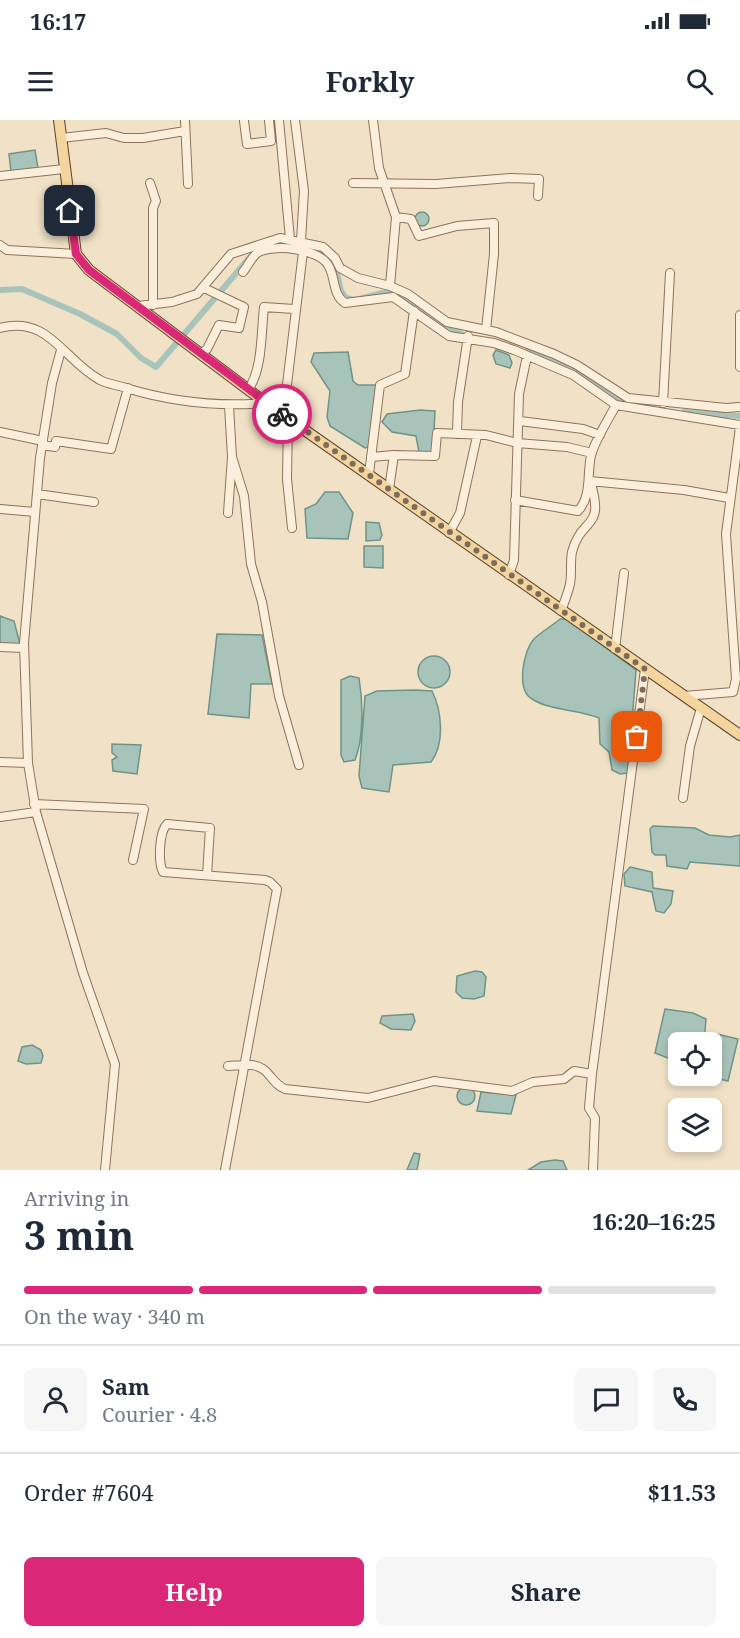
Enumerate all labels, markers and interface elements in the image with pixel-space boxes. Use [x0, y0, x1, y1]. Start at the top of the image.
text: 16:17 [30, 6, 86, 36]
text: Forkly [326, 63, 414, 100]
icon: menu [24, 65, 57, 98]
icon: search [683, 65, 716, 98]
pin [44, 185, 95, 236]
icon: home [53, 194, 86, 227]
courier [252, 384, 312, 444]
icon: bike [266, 398, 299, 431]
pin [611, 711, 662, 762]
icon: bag [620, 720, 653, 753]
map controls [668, 1032, 722, 1152]
button: locate [668, 1032, 722, 1086]
button: layers [668, 1098, 722, 1152]
text: Arriving in [24, 1185, 129, 1212]
text: 16:20–16:25 [592, 1206, 716, 1236]
text: 3 min [24, 1208, 134, 1261]
text: On the way · 340 m [24, 1303, 205, 1330]
button: person [24, 1368, 87, 1431]
button: chat [575, 1368, 638, 1431]
button: phone [653, 1368, 716, 1431]
text: Sam [102, 1371, 150, 1401]
text: Courier · 4.8 [102, 1401, 217, 1428]
text: Order #7604 [24, 1477, 154, 1507]
text: $11.53 [647, 1477, 716, 1507]
button: Help [24, 1557, 364, 1626]
button: Share [376, 1557, 716, 1626]

